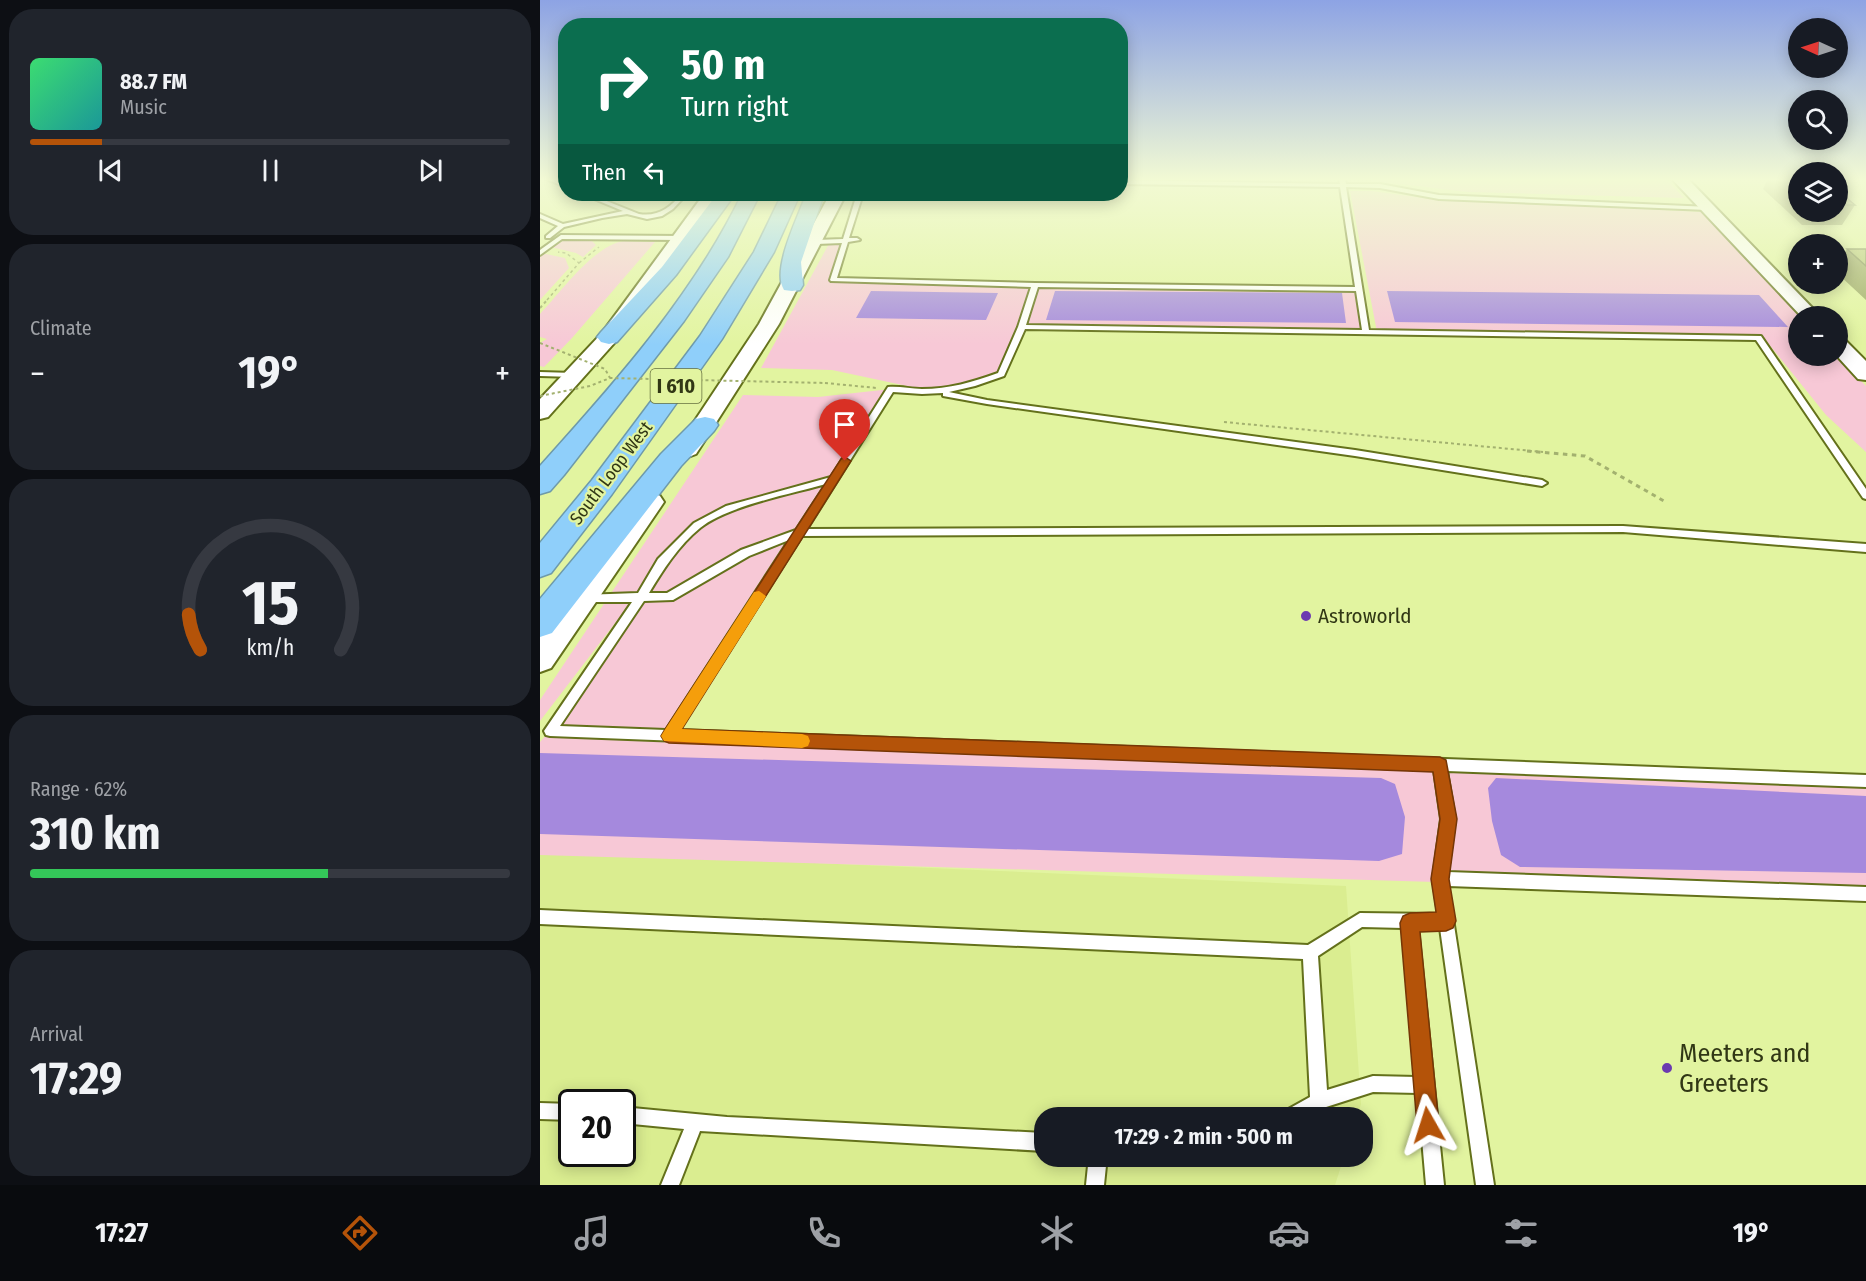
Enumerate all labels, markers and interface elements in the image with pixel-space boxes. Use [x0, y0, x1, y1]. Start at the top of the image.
north arrow [1788, 18, 1848, 78]
map controls [1788, 18, 1848, 366]
text: 50 m [681, 40, 765, 90]
icon: right [582, 42, 660, 120]
text: 88.7 FM [120, 68, 187, 95]
button: search [1788, 90, 1848, 150]
text: Turn right [681, 91, 789, 123]
text: Music [120, 95, 167, 119]
icon: previous [94, 154, 127, 187]
icon: pause [254, 154, 287, 187]
icon: next [414, 154, 447, 187]
icon: left [638, 156, 671, 189]
text: Then [582, 159, 626, 186]
button: layers [1788, 162, 1848, 222]
button: + [1788, 234, 1848, 294]
button: − [1788, 306, 1848, 366]
text: Climate [30, 316, 92, 340]
text: 19° [238, 346, 302, 400]
text: − [30, 354, 45, 394]
text: + [495, 354, 510, 394]
road number: I 610 [650, 369, 702, 403]
pin [819, 399, 870, 461]
icon: arrive [828, 408, 861, 441]
street label: South Loop West [565, 417, 657, 529]
text: 15 [241, 566, 299, 641]
place label: Astroworld [1318, 603, 1412, 629]
marker: Astroworld [1299, 609, 1313, 623]
text: km/h [246, 635, 294, 661]
text: Range · 62% [30, 777, 127, 801]
text: 310 km [30, 807, 161, 861]
text: Arrival [30, 1022, 83, 1046]
place label: Meeters and Greeters [1679, 1038, 1810, 1099]
text: 17:29 [30, 1052, 122, 1106]
marker: Meeters and Greeters [1660, 1061, 1674, 1075]
speed limit sign: 20 [558, 1089, 636, 1167]
position arrow [1396, 1093, 1460, 1157]
text: 17:29 · 2 min · 500 m [1114, 1123, 1293, 1150]
icon: directions [339, 1212, 381, 1254]
icon: music [571, 1212, 613, 1254]
icon: phone [803, 1212, 845, 1254]
icon: climate [1036, 1212, 1078, 1254]
icon: car [1268, 1212, 1310, 1254]
icon: filters [1500, 1212, 1542, 1254]
text: 17:27 [95, 1217, 148, 1249]
text: 19° [1733, 1217, 1771, 1249]

